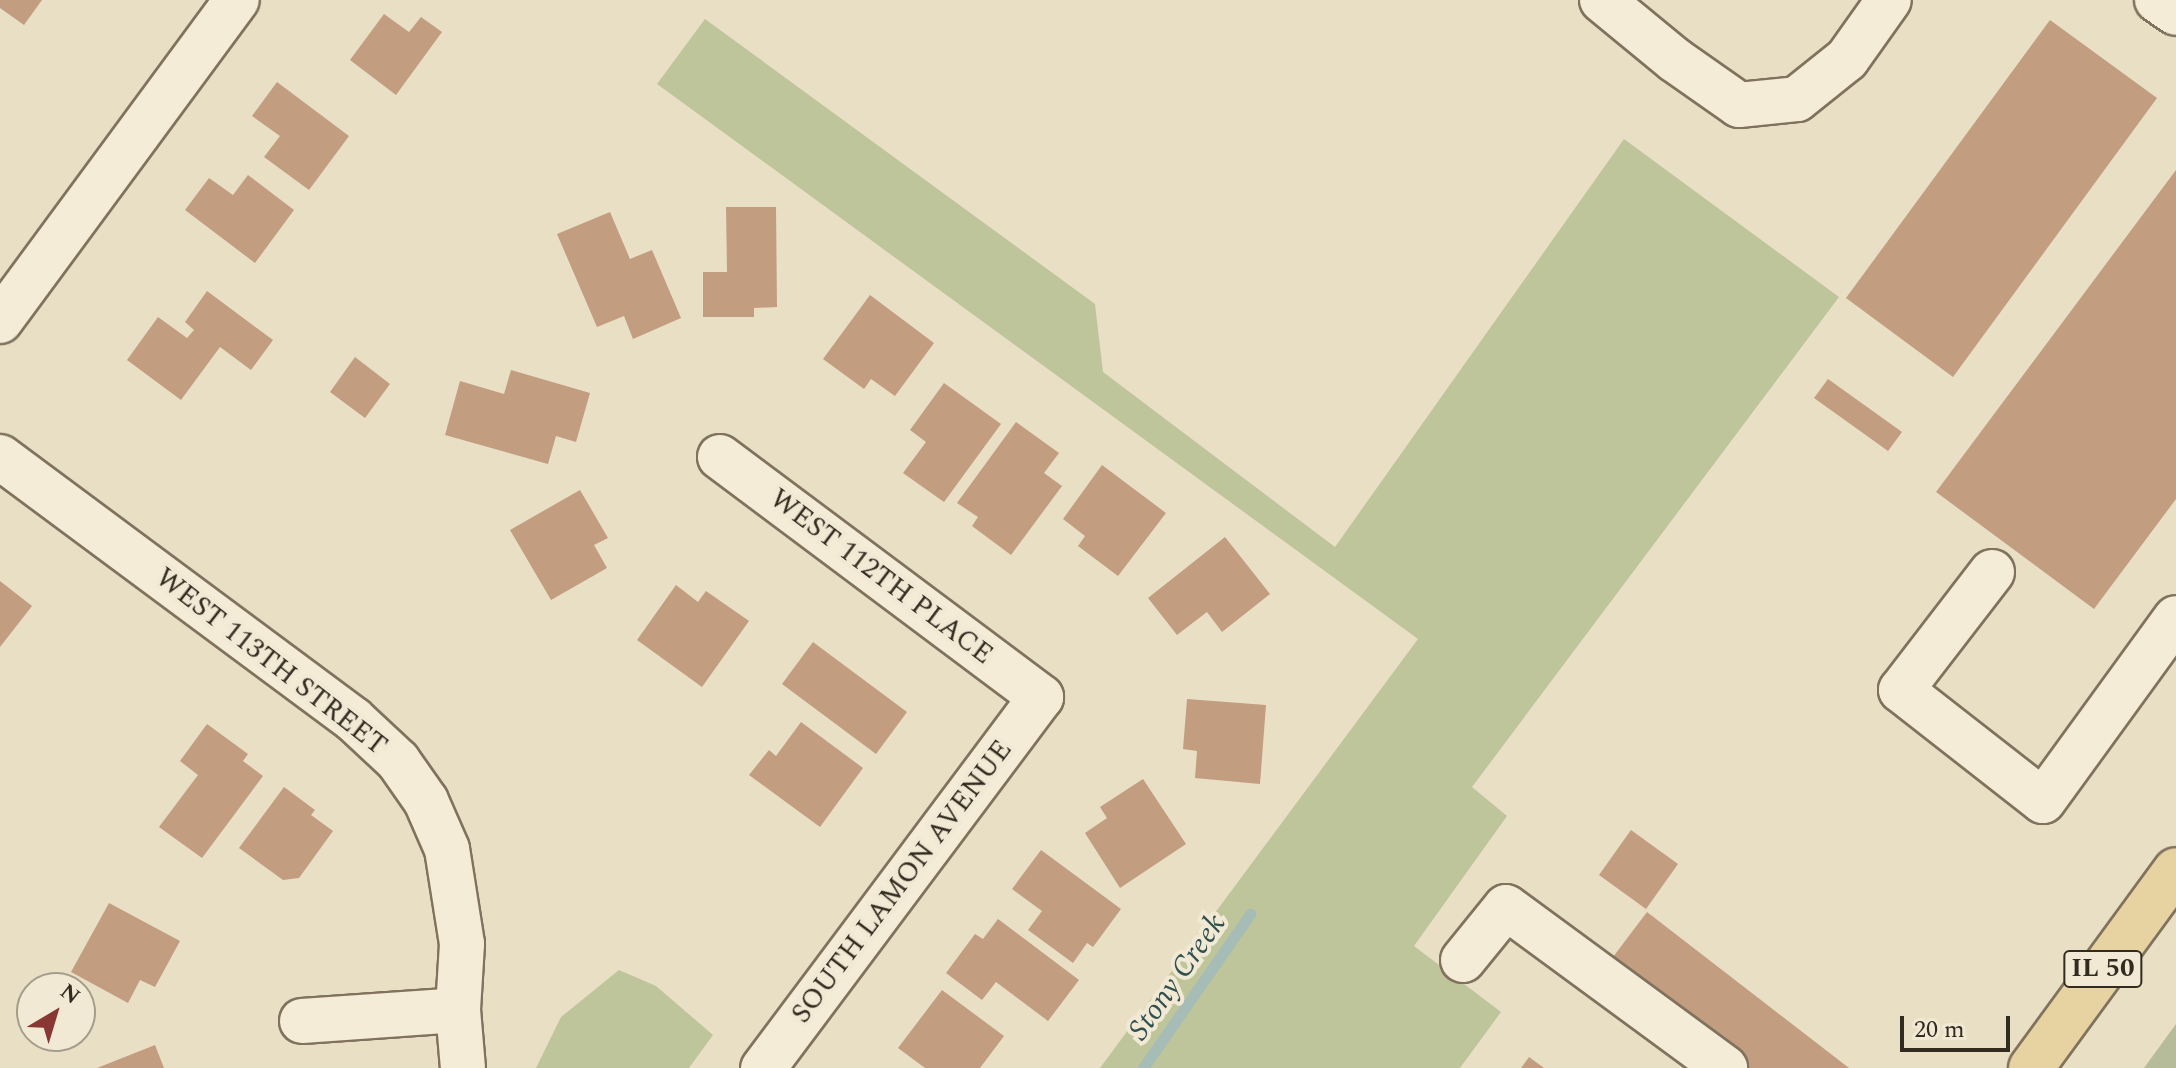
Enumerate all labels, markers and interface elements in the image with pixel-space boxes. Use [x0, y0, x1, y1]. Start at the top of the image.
street label: WEST 112TH PLACE [763, 482, 999, 672]
street label: WEST 113TH STREET [149, 561, 393, 763]
street label: SOUTH LAMON AVENUE [785, 734, 1019, 1030]
water label: Stony Creek [1120, 907, 1234, 1047]
road number: IL 50 [2063, 947, 2143, 991]
north arrow [16, 972, 96, 1052]
text: N [53, 976, 87, 1013]
scale bar [1904, 1000, 2014, 1050]
text: 20 m [1914, 1012, 1965, 1048]

